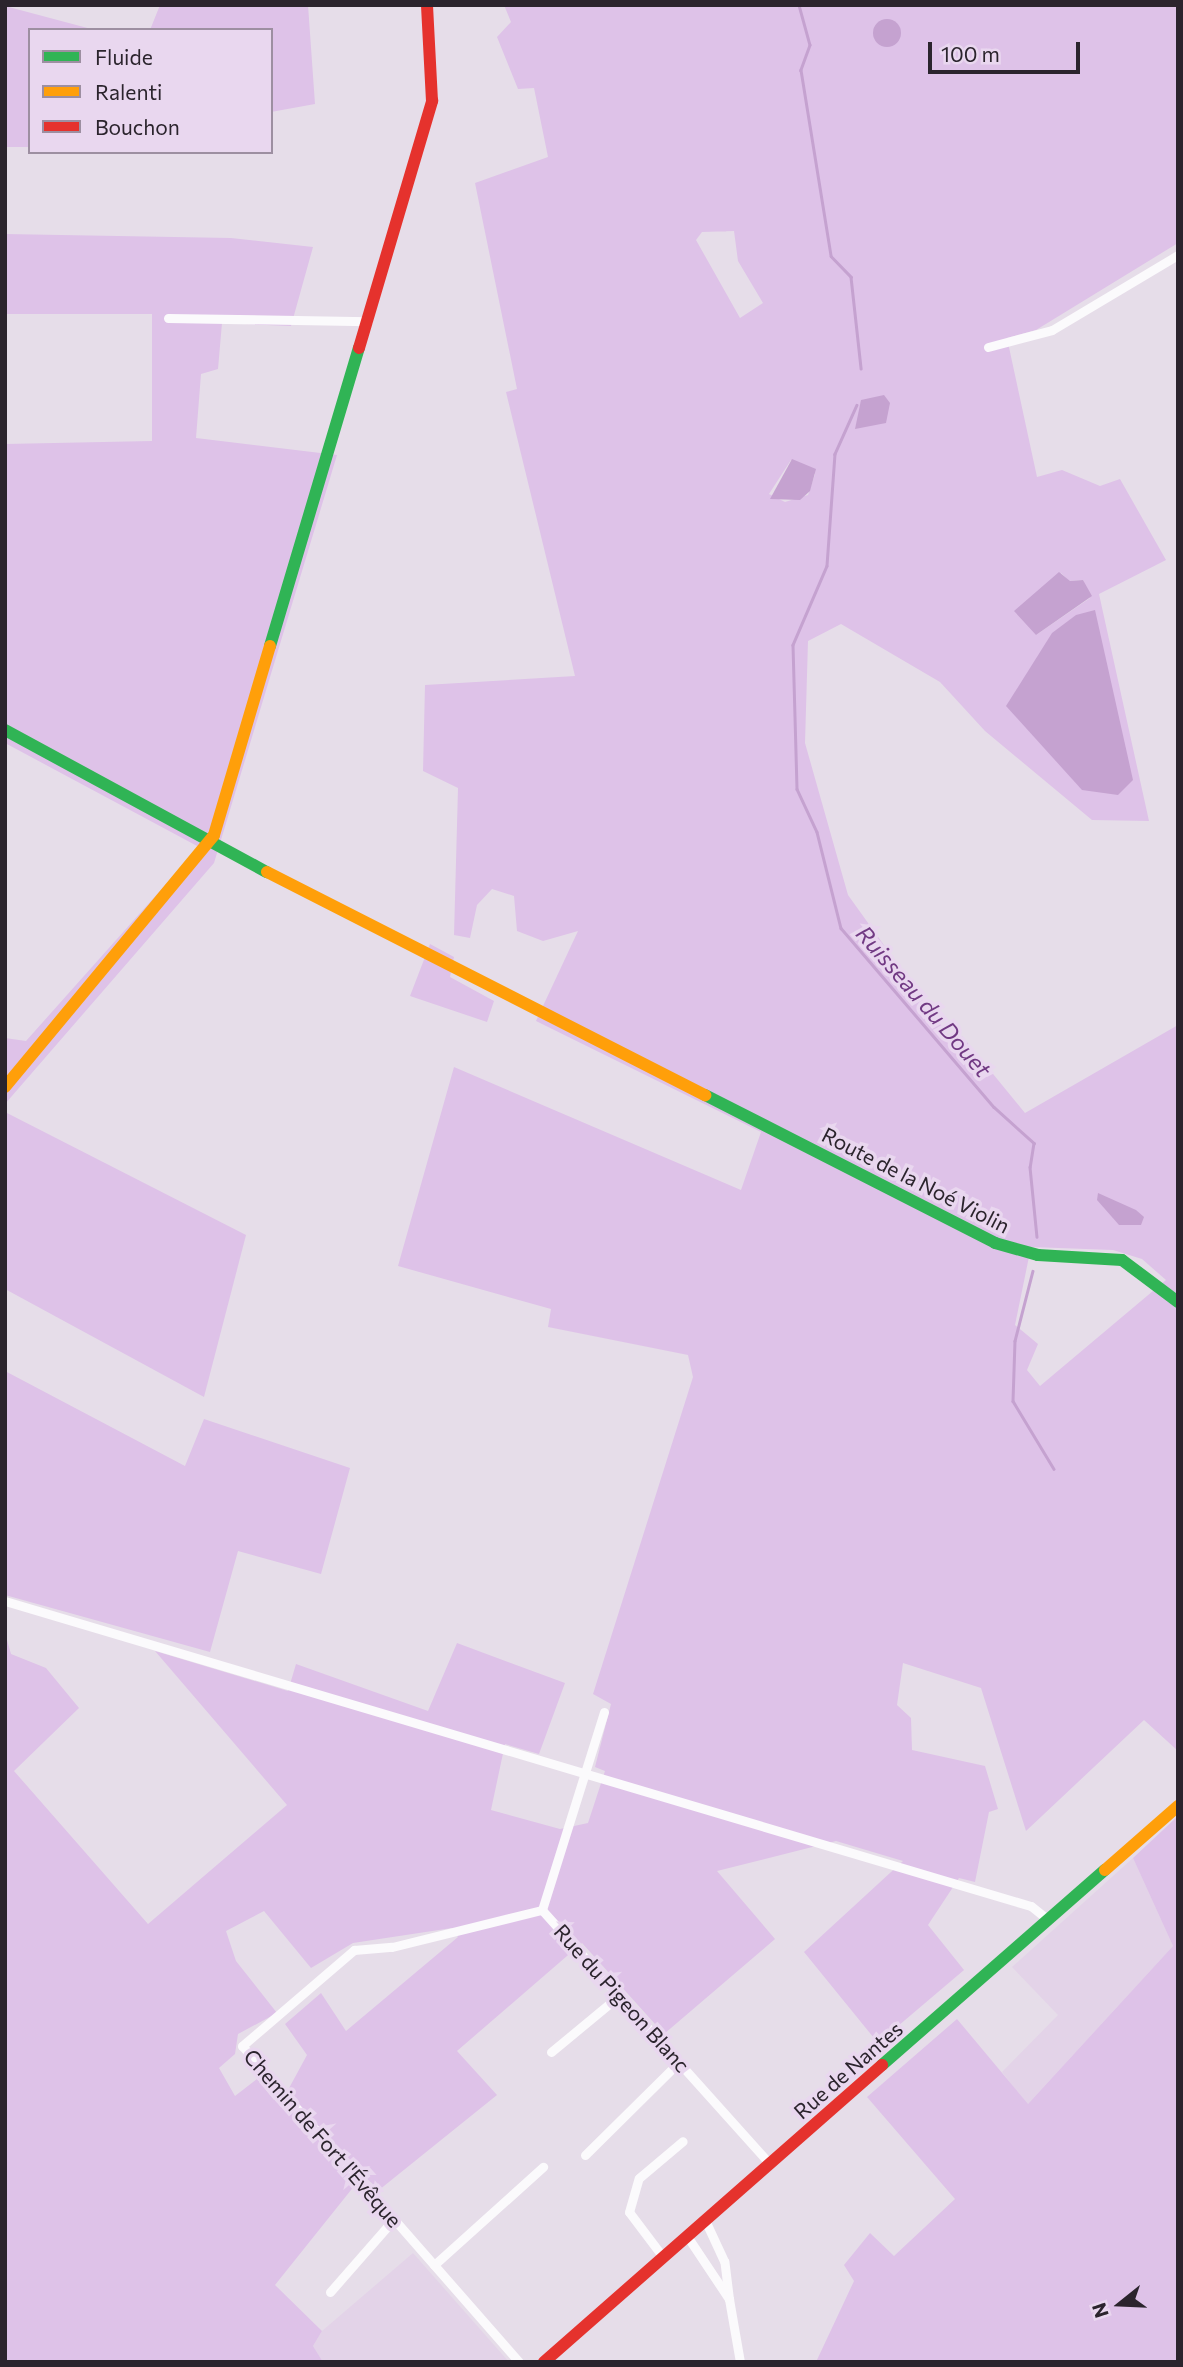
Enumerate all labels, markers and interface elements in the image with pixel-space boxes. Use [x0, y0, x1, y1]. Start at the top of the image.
legend [28, 28, 273, 154]
scale bar [931, 28, 1083, 72]
text: 100 m [941, 41, 1000, 66]
text: Fluide [95, 44, 153, 69]
text: Ralenti [95, 79, 162, 104]
text: Bouchon [95, 114, 180, 139]
water label: Ruisseau du Douet [851, 920, 997, 1082]
street label: Route de la Noé Violin [818, 1122, 1014, 1238]
street label: Rue du Pigeon Blanc [549, 1919, 695, 2077]
street label: Rue de Nantes [788, 2016, 908, 2124]
street label: Chemin de Fort l'Évêque [239, 2044, 407, 2232]
north arrow [1085, 2269, 1155, 2339]
text: N [1086, 2300, 1113, 2321]

